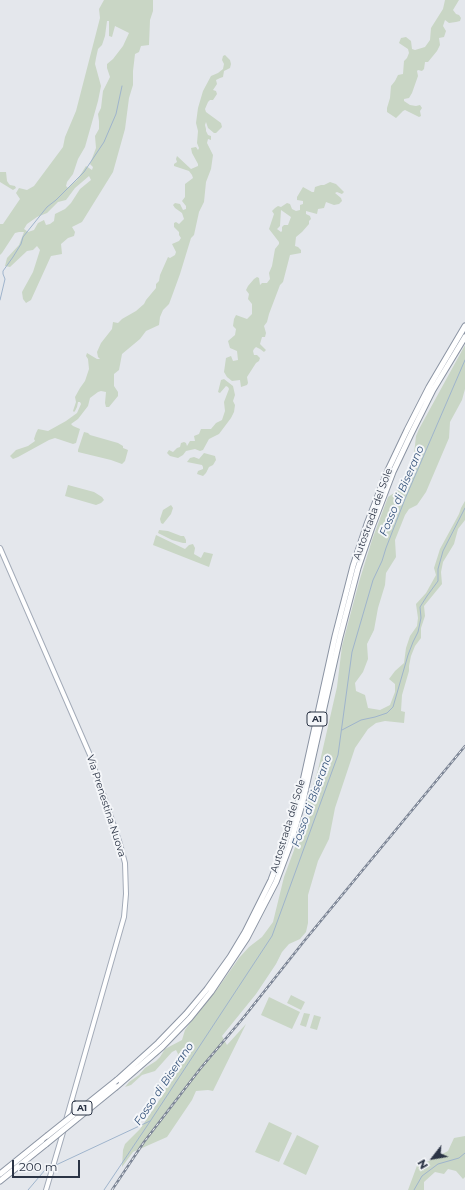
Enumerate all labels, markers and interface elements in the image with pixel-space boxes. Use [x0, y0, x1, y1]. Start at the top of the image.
water label: Fosso di Biserano [377, 444, 427, 538]
street label: Autostrada del Sole [351, 466, 395, 562]
road number: A1 [307, 712, 327, 726]
street label: Via Prenestina Nuova [84, 753, 128, 859]
water label: Fosso di Biserano [289, 753, 335, 849]
street label: Autostrada del Sole [268, 778, 308, 874]
water label: Fosso di Biserano [131, 1040, 197, 1128]
road number: A1 [72, 1101, 92, 1115]
north arrow [413, 1138, 453, 1178]
scale bar [14, 1152, 82, 1178]
text: N [414, 1157, 431, 1172]
text: 200 m [19, 1159, 58, 1174]

